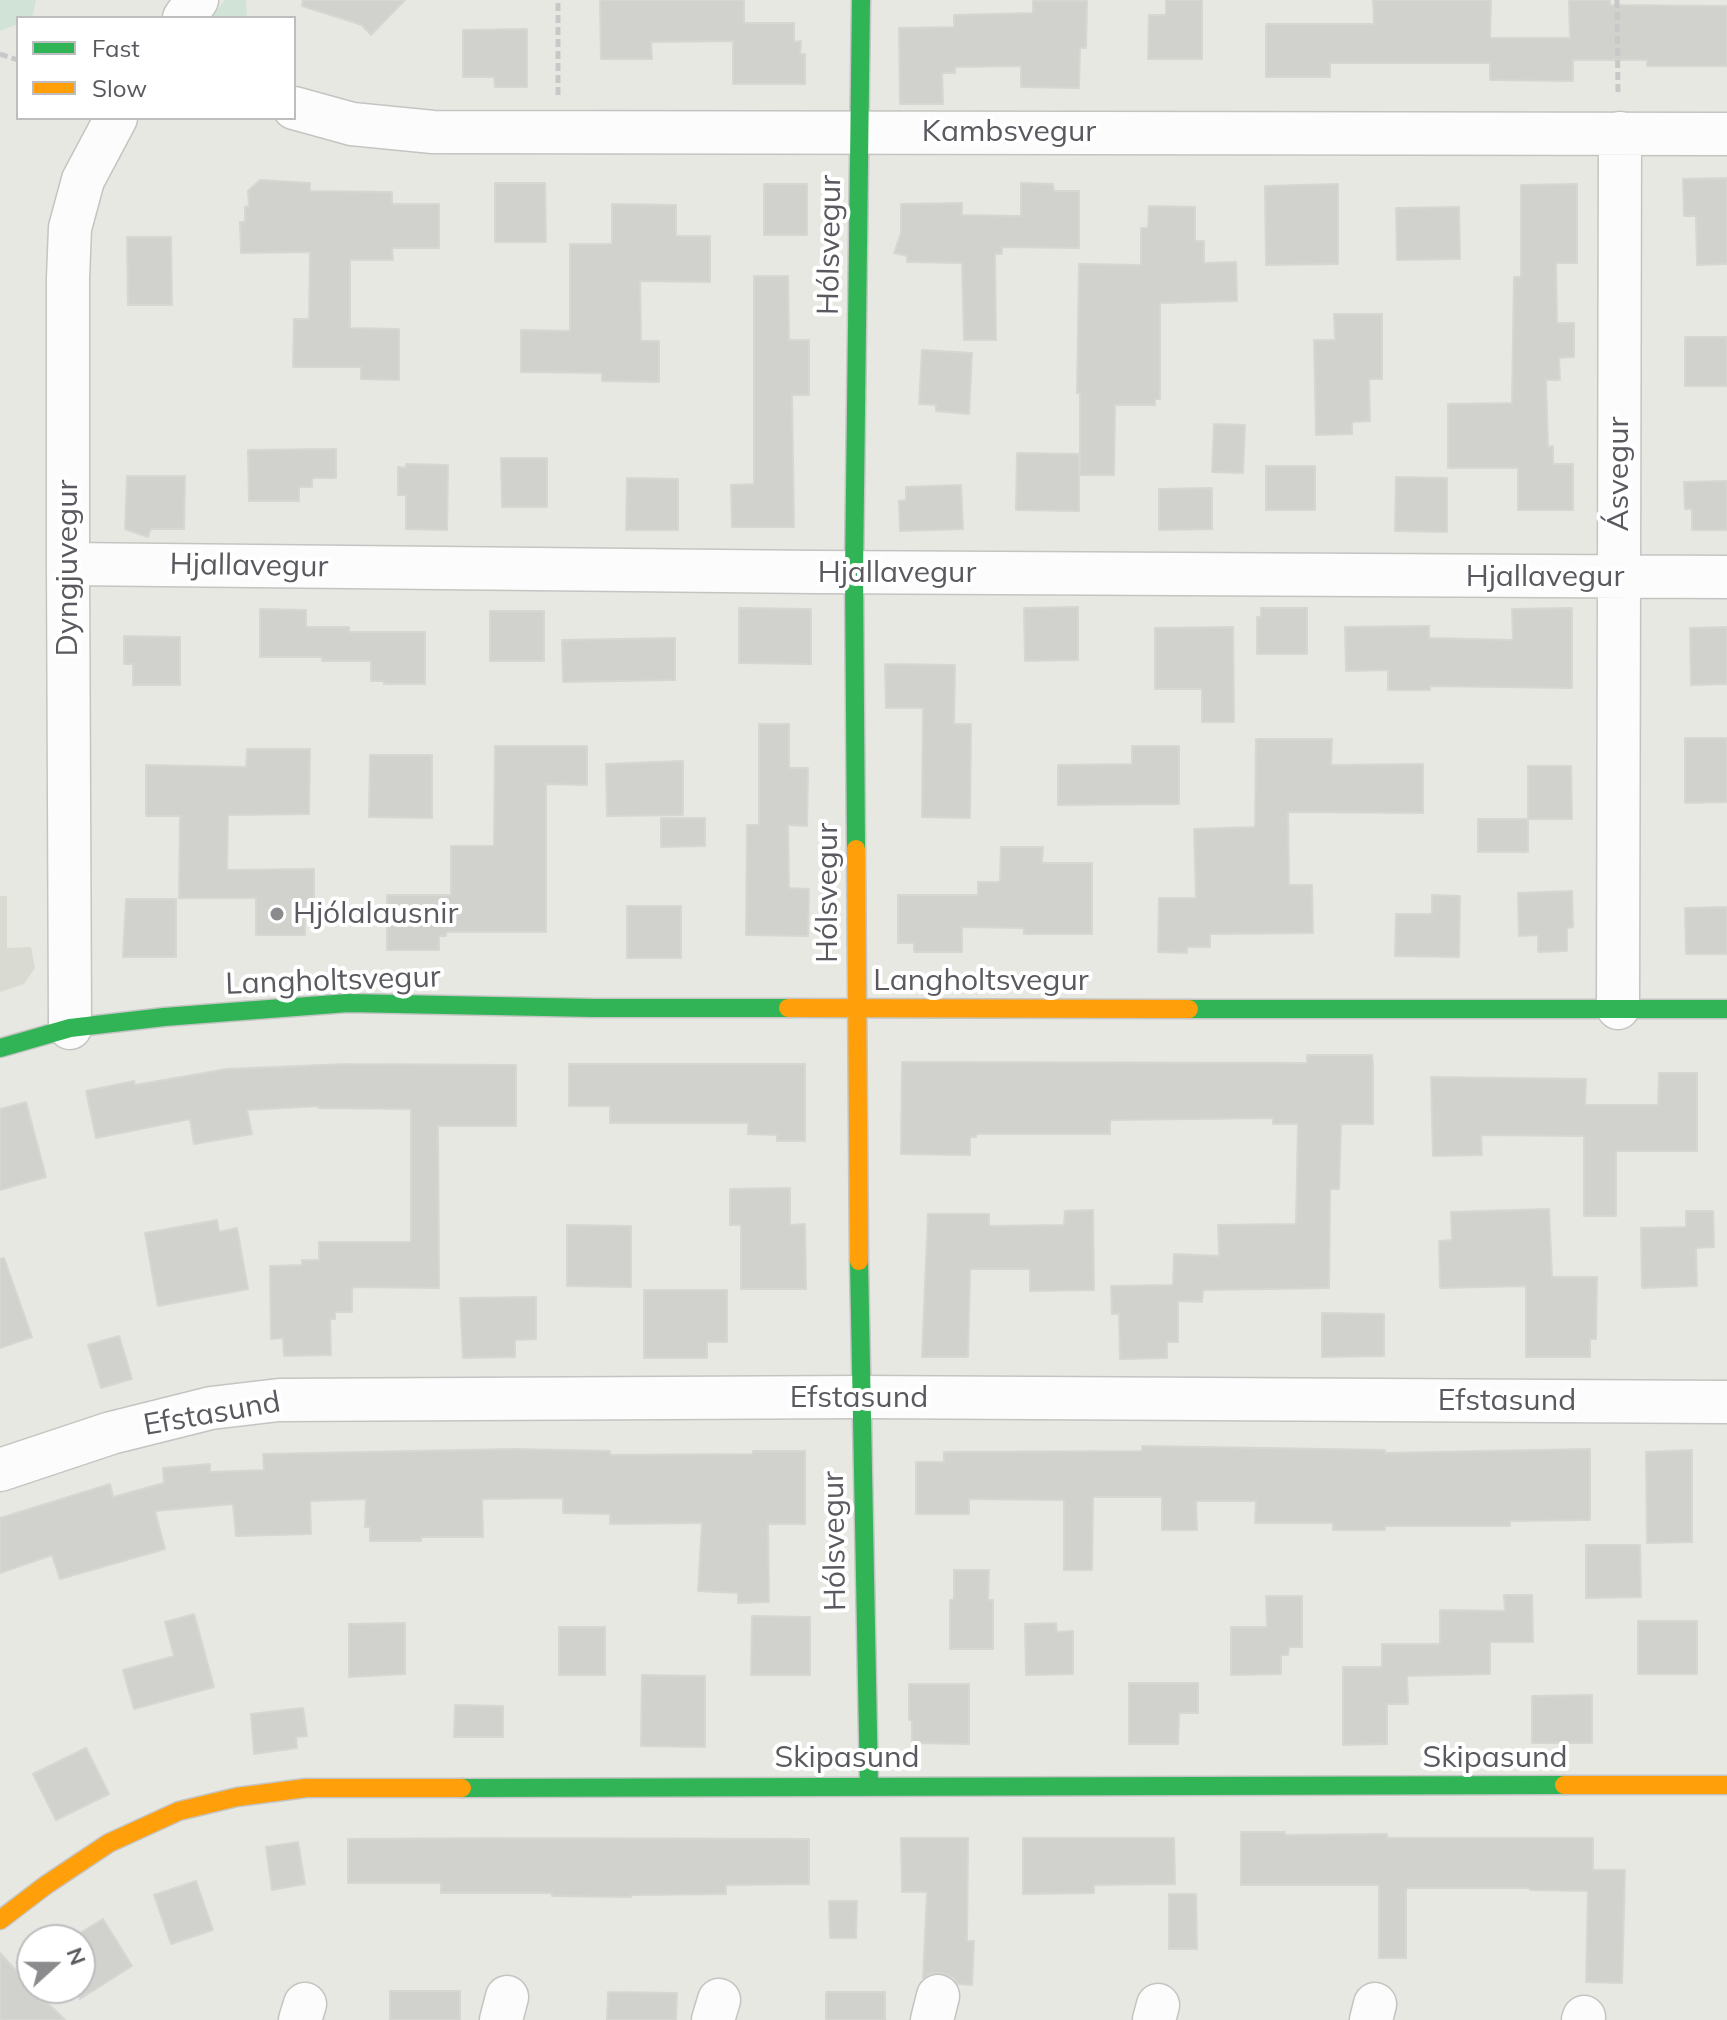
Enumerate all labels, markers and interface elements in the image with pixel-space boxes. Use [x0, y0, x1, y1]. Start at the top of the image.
legend [16, 16, 296, 120]
text: Fast [92, 33, 140, 63]
text: Slow [92, 73, 147, 103]
street label: Kambsvegur [922, 114, 1096, 150]
street label: Hólsvegur [811, 175, 849, 315]
street label: Ásvegur [1601, 417, 1637, 531]
street label: Dyngjuvegur [50, 480, 86, 656]
street label: Hjallavegur [169, 547, 329, 585]
street label: Hjallavegur [818, 555, 976, 591]
street label: Hjallavegur [1466, 559, 1624, 595]
street label: Hólsvegur [810, 823, 846, 963]
place label: Hjólalausnir [293, 896, 458, 932]
marker: Hjólalausnir [268, 905, 286, 923]
street label: Langholtsvegur [225, 959, 441, 1003]
street label: Langholtsvegur [873, 963, 1089, 999]
street label: Efstasund [790, 1380, 928, 1416]
street label: Efstasund [1438, 1383, 1576, 1419]
street label: Efstasund [141, 1384, 283, 1444]
street label: Hólsvegur [816, 1471, 854, 1611]
street label: Skipasund [774, 1740, 920, 1776]
street label: Skipasund [1422, 1740, 1568, 1776]
north arrow [16, 1924, 96, 2004]
text: N [60, 1943, 93, 1969]

